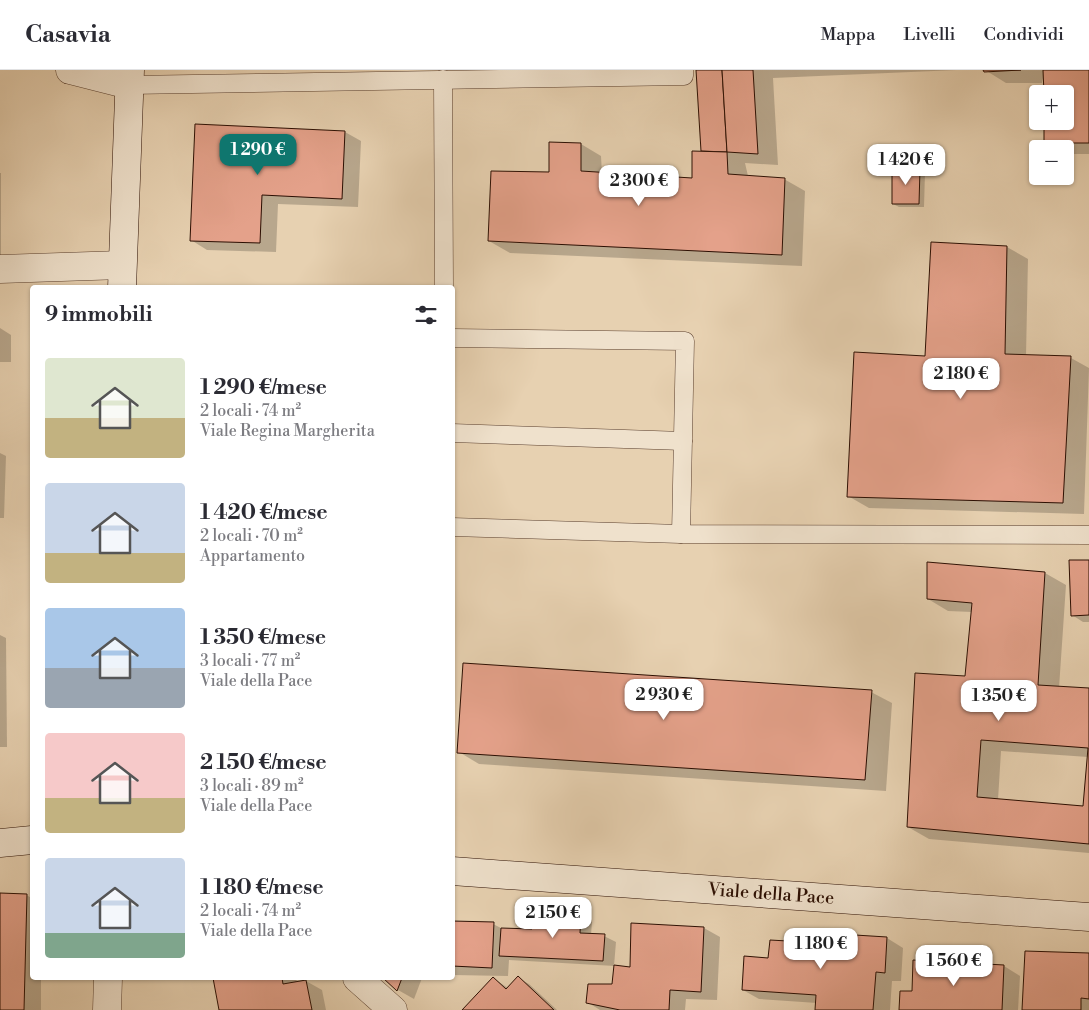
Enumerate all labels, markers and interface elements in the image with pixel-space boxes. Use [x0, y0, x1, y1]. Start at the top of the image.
text: Casavia [25, 20, 111, 50]
text: Mappa [820, 23, 875, 46]
text: Livelli [903, 23, 956, 46]
text: Condividi [984, 23, 1064, 46]
map controls [1029, 85, 1074, 185]
button: + [1029, 85, 1074, 130]
pin: 1 290 € [212, 134, 304, 176]
text: 1 290 € [231, 140, 285, 160]
button: − [1029, 140, 1074, 185]
pin: 1 420 € [860, 144, 952, 186]
text: 1 420 € [878, 150, 934, 170]
pin: 2 300 € [593, 164, 685, 207]
text: 2 300 € [610, 171, 668, 191]
icon: filters [412, 301, 440, 329]
text: 9 immobili [45, 302, 152, 328]
pin: 2 180 € [915, 358, 1007, 400]
text: 2 180 € [934, 364, 988, 384]
text: 1 290 €/mese [200, 375, 327, 401]
icon: home [85, 378, 145, 438]
text: 2 locali · 74 m² [200, 401, 301, 421]
text: Viale Regina Margherita [200, 421, 375, 441]
text: 1 420 €/mese [200, 500, 328, 526]
icon: home [85, 503, 145, 563]
text: 2 locali · 70 m² [200, 526, 303, 546]
text: Appartamento [200, 546, 305, 566]
text: 1 350 €/mese [200, 625, 326, 651]
icon: home [85, 628, 145, 688]
text: 3 locali · 77 m² [200, 651, 300, 671]
text: Viale della Pace [200, 671, 312, 691]
pin: 2 930 € [618, 678, 710, 721]
pin: 1 350 € [953, 680, 1045, 722]
text: 2 930 € [636, 685, 692, 705]
text: 1 350 € [972, 686, 1026, 706]
text: 2 150 €/mese [200, 750, 327, 776]
icon: home [85, 753, 145, 813]
text: 3 locali · 89 m² [200, 776, 304, 796]
text: Viale della Pace [200, 796, 312, 816]
text: 1 180 €/mese [200, 875, 324, 901]
icon: home [85, 878, 145, 938]
street label: Viale della Pace [706, 878, 835, 910]
pin: 2 150 € [507, 896, 599, 939]
text: 2 locali · 74 m² [200, 901, 301, 921]
text: 2 150 € [526, 903, 580, 923]
text: Viale della Pace [200, 921, 312, 941]
pin: 1 180 € [775, 928, 867, 970]
text: 1 180 € [795, 934, 847, 954]
pin: 1 560 € [908, 944, 1000, 987]
text: 1 560 € [927, 951, 981, 971]

